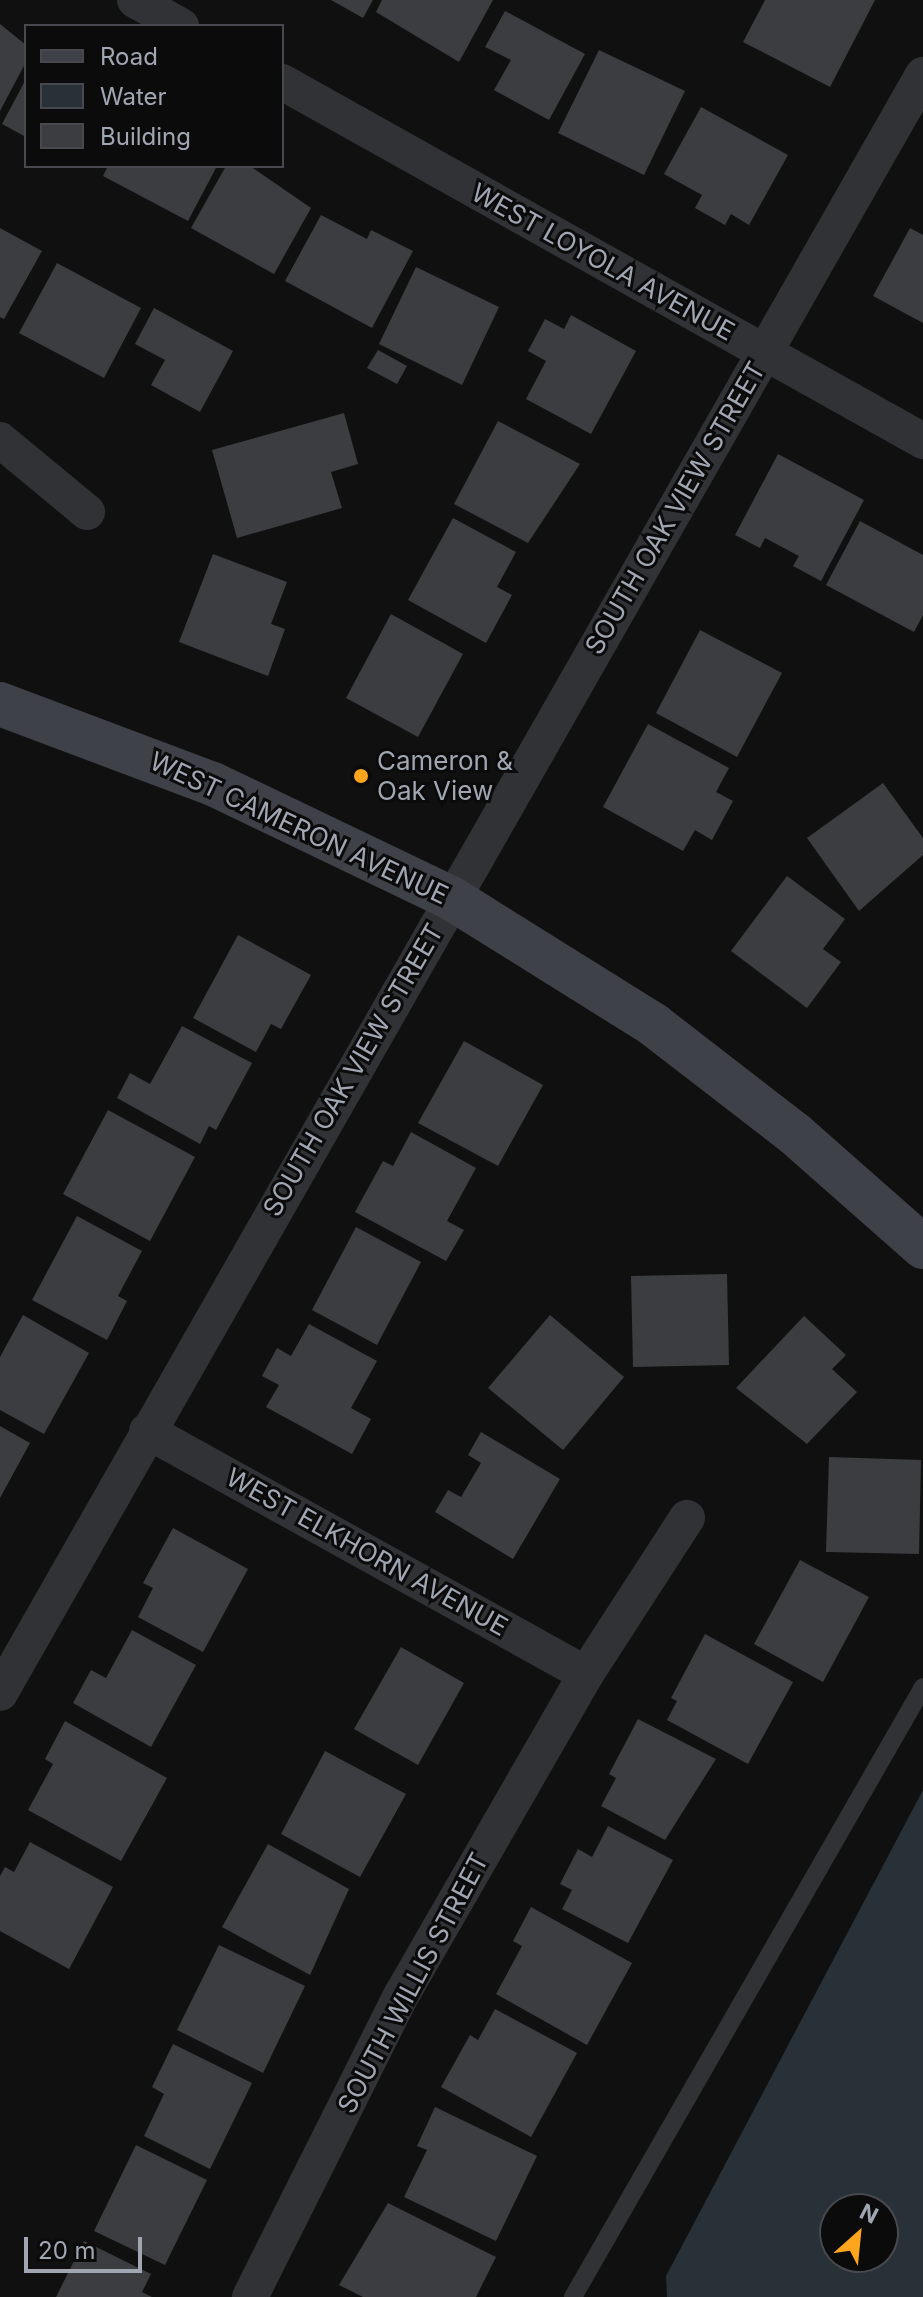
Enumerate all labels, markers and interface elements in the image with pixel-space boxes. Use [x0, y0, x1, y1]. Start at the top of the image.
legend [24, 24, 284, 168]
text: Road [100, 42, 158, 71]
text: Water [100, 82, 167, 111]
text: Building [100, 122, 191, 151]
street label: WEST LOYOLA AVENUE [466, 177, 740, 347]
street label: SOUTH OAK VIEW STREET [578, 356, 772, 660]
street label: WEST CAMERON AVENUE [145, 745, 453, 911]
place label: Cameron & Oak View [377, 745, 513, 806]
marker: Cameron & Oak View [352, 767, 370, 785]
street label: SOUTH OAK VIEW STREET [256, 918, 450, 1222]
street label: WEST ELKHORN AVENUE [221, 1462, 513, 1642]
street label: SOUTH WILLIS STREET [331, 1847, 495, 2119]
north arrow [819, 2193, 899, 2273]
text: N [856, 2198, 882, 2229]
scale bar [28, 2221, 146, 2271]
text: 20 m [38, 2236, 96, 2265]

